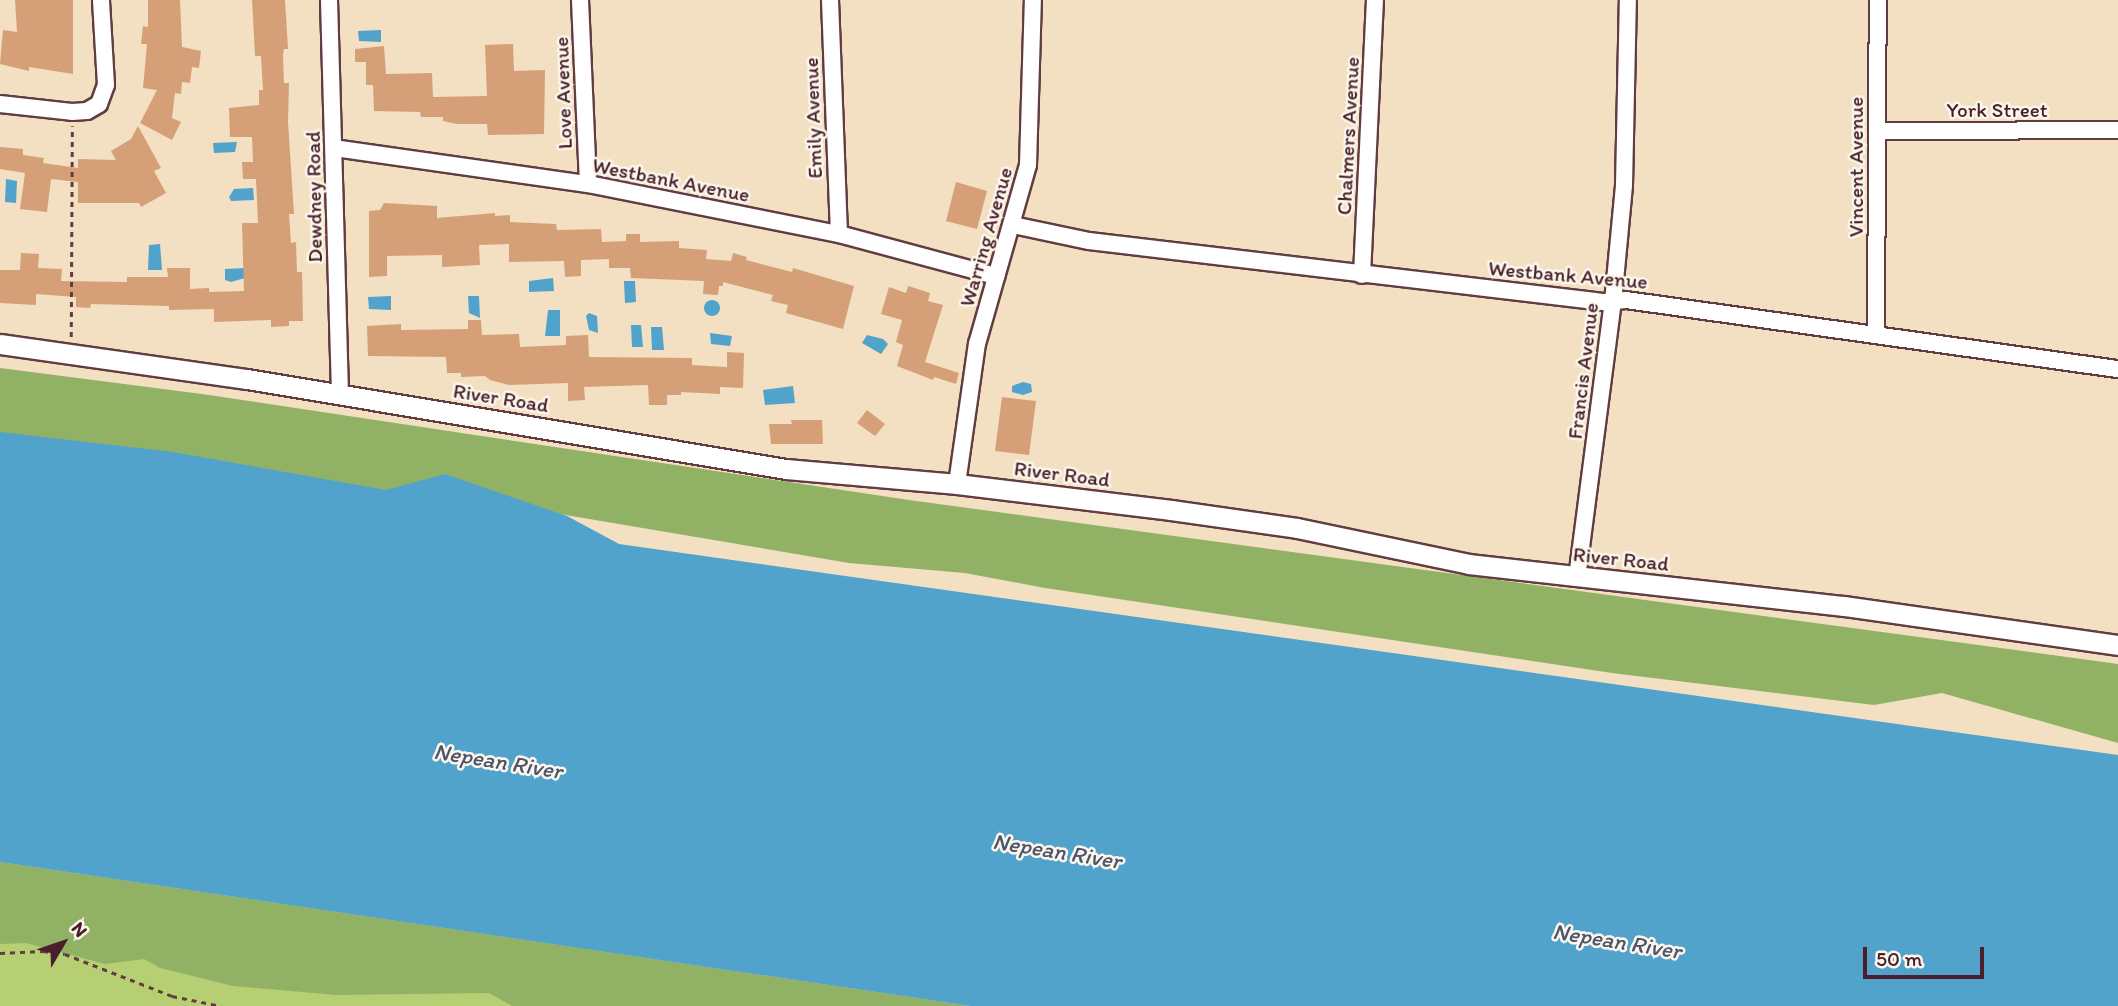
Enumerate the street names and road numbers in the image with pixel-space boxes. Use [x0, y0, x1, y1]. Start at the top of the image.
street label: Love Avenue [548, 37, 578, 149]
street label: Emily Avenue [798, 57, 828, 179]
street label: Chalmers Avenue [1331, 57, 1365, 215]
street label: Vincent Avenue [1843, 97, 1869, 237]
street label: York Street [1947, 97, 2047, 123]
street label: Dewdney Road [300, 131, 328, 263]
street label: Westbank Avenue [591, 152, 751, 208]
street label: Warring Avenue [954, 165, 1018, 309]
street label: Westbank Avenue [1488, 256, 1648, 294]
street label: Francis Avenue [1562, 302, 1604, 440]
street label: River Road [452, 378, 550, 418]
street label: River Road [1013, 456, 1111, 492]
street label: River Road [1572, 541, 1670, 577]

